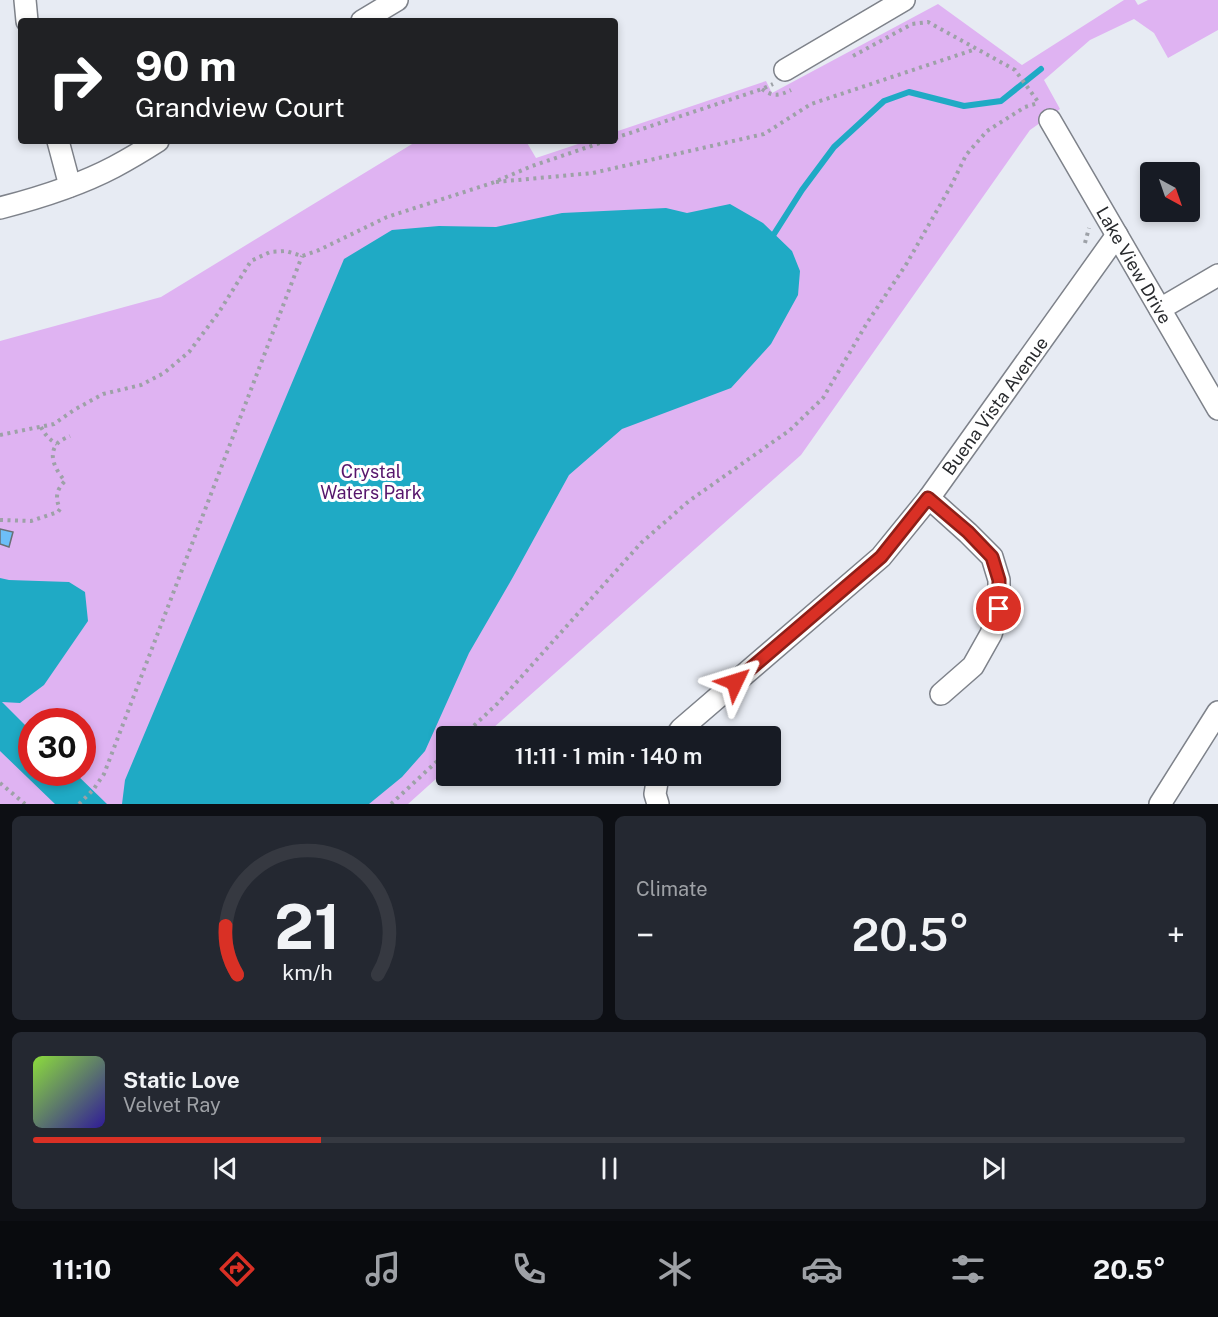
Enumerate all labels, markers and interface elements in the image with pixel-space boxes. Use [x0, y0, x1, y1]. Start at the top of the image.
text: 90 m [135, 41, 237, 90]
icon: right [36, 42, 114, 120]
text: Grandview Court [135, 91, 345, 123]
north arrow [1140, 162, 1200, 222]
map controls [1140, 162, 1200, 222]
street label: Lake View Drive [1092, 203, 1176, 327]
street label: Buena Vista Avenue [938, 333, 1052, 479]
park label: Crystal Waters Park [320, 461, 422, 503]
pin [973, 583, 1024, 634]
icon: arrive [982, 592, 1015, 625]
position arrow [703, 650, 767, 714]
speed limit sign: 30 [18, 708, 96, 786]
text: 11:11 · 1 min · 140 m [515, 743, 702, 769]
text: Climate [636, 877, 708, 901]
text: 21 [274, 890, 341, 963]
text: 20.5° [851, 908, 970, 961]
text: − [636, 916, 654, 954]
text: + [1167, 916, 1185, 954]
text: km/h [282, 960, 333, 985]
text: Static Love [123, 1067, 240, 1093]
text: Velvet Ray [123, 1093, 221, 1117]
icon: previous [209, 1152, 242, 1185]
icon: pause [593, 1152, 626, 1185]
icon: next [977, 1152, 1010, 1185]
icon: directions [216, 1248, 258, 1290]
icon: music [362, 1248, 404, 1290]
icon: phone [508, 1248, 550, 1290]
icon: climate [654, 1248, 696, 1290]
icon: car [801, 1248, 843, 1290]
icon: filters [947, 1248, 989, 1290]
text: 11:10 [52, 1253, 111, 1285]
text: 20.5° [1093, 1253, 1166, 1285]

